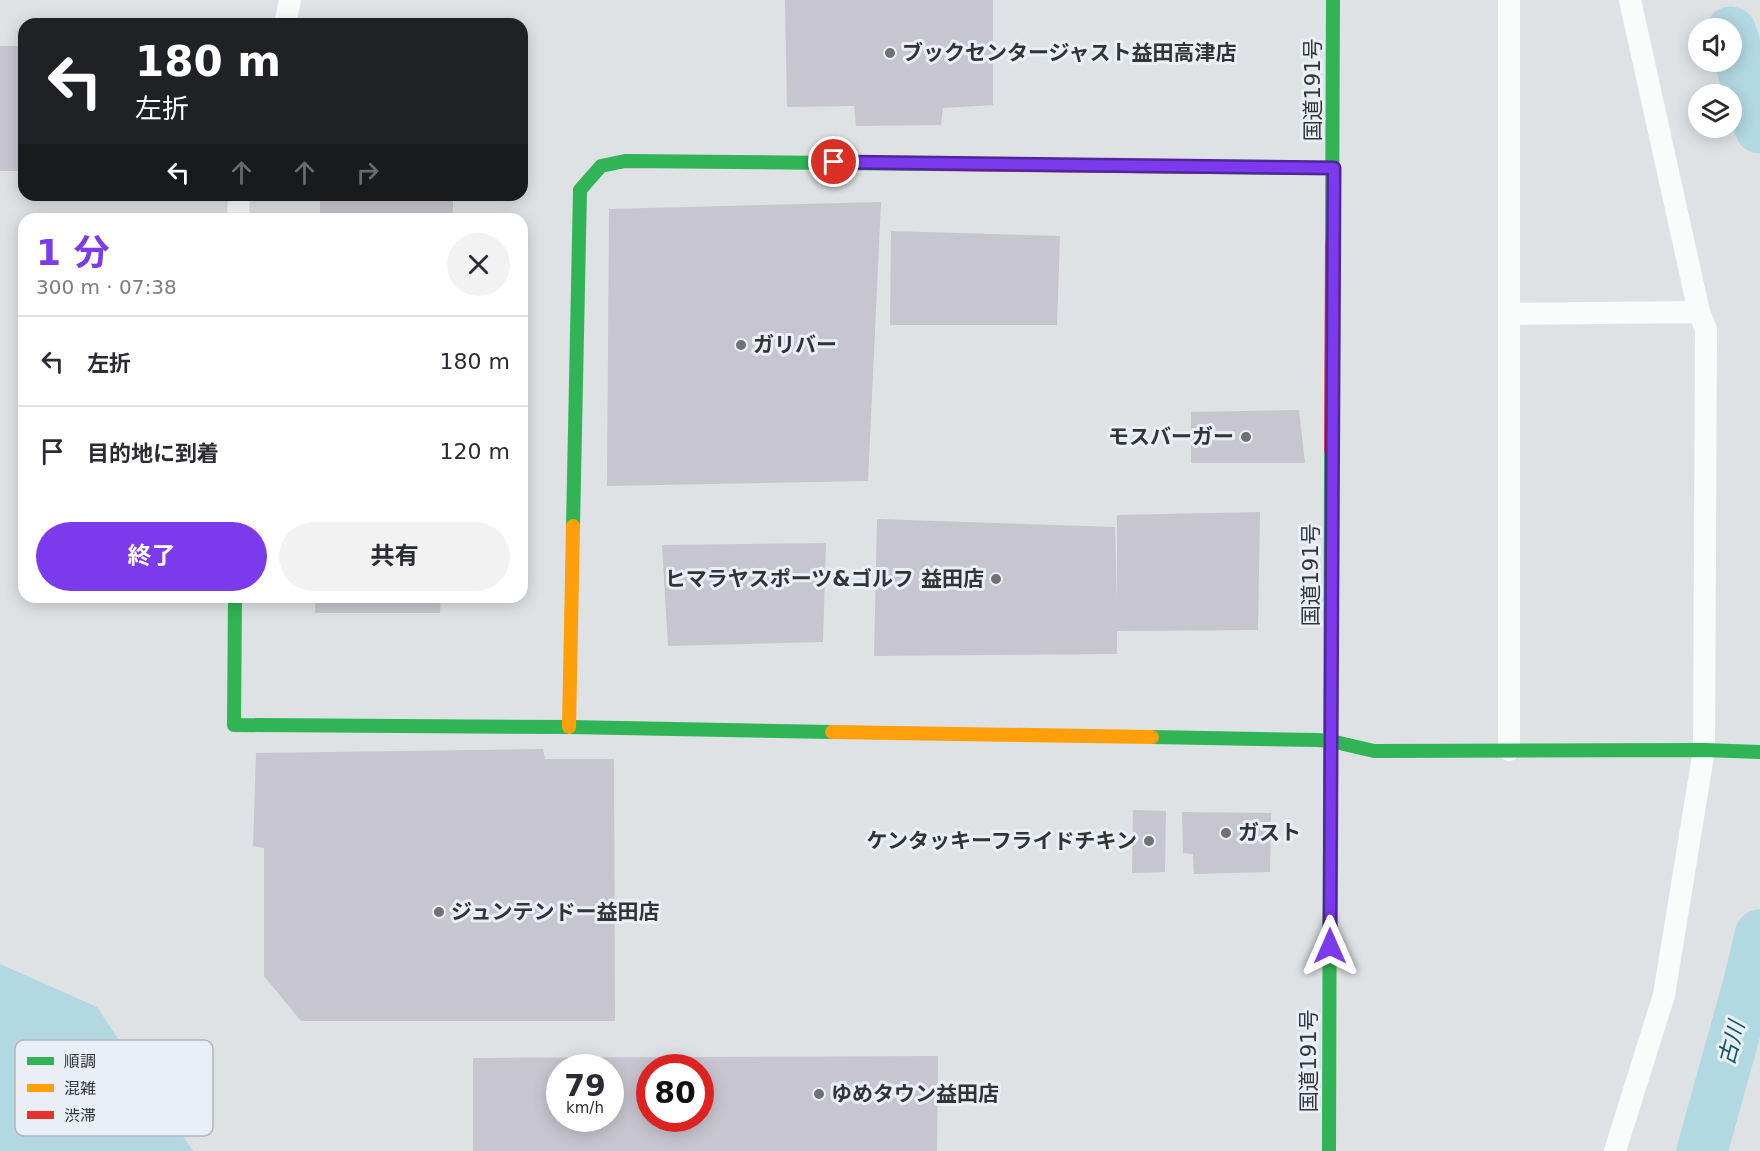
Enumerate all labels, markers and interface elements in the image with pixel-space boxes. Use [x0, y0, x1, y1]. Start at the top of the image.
map controls [1688, 18, 1742, 138]
button: sound [1688, 18, 1742, 72]
text: 180 m [135, 37, 281, 86]
street label: 国道191号 [1301, 38, 1325, 142]
place label: ブックセンタージャスト益田高津店 [902, 41, 1237, 65]
icon: left [36, 42, 114, 120]
marker: ブックセンタージャスト益田高津店 [883, 46, 897, 60]
button: layers [1688, 84, 1742, 138]
text: 左折 [135, 93, 189, 124]
pin [808, 136, 859, 187]
icon: arrive [817, 145, 850, 178]
icon: left [162, 156, 195, 189]
icon: ahead [225, 156, 258, 189]
icon: ahead [288, 156, 321, 189]
icon: right [351, 156, 384, 189]
text: 1 分 [36, 232, 110, 273]
button: close [447, 233, 510, 296]
text: 300 m · 07:38 [36, 275, 177, 299]
place label: ガリバー [753, 333, 837, 357]
marker: ガリバー [734, 338, 748, 352]
icon: left [36, 345, 69, 378]
text: 180 m [440, 349, 510, 374]
text: 左折 [87, 351, 131, 376]
place label: モスバーガー [1108, 425, 1234, 449]
marker: モスバーガー [1239, 430, 1253, 444]
icon: arrive [36, 435, 69, 468]
text: 120 m [440, 439, 510, 464]
text: 目的地に到着 [87, 441, 219, 466]
button: 終了 [36, 522, 267, 591]
button: 共有 [279, 522, 510, 591]
street label: 国道191号 [1299, 523, 1323, 627]
place label: ヒマラヤスポーツ&ゴルフ 益田店 [665, 567, 984, 591]
marker: ヒマラヤスポーツ&ゴルフ 益田店 [989, 572, 1003, 586]
place label: ガスト [1238, 821, 1301, 845]
marker: ガスト [1219, 826, 1233, 840]
place label: ケンタッキーフライドチキン [867, 829, 1137, 853]
marker: ケンタッキーフライドチキン [1142, 834, 1156, 848]
place label: ジュンテンドー益田店 [451, 900, 660, 924]
marker: ジュンテンドー益田店 [432, 905, 446, 919]
position arrow [1298, 914, 1362, 978]
street label: 国道191号 [1297, 1009, 1321, 1113]
water label: 古川 [1714, 1017, 1750, 1068]
legend [15, 1040, 213, 1136]
text: 順調 [64, 1052, 96, 1071]
speed limit sign: 80 [636, 1054, 714, 1132]
text: 79 [564, 1068, 606, 1103]
text: 混雑 [64, 1079, 96, 1098]
place label: ゆめタウン益田店 [831, 1082, 999, 1106]
marker: ゆめタウン益田店 [812, 1087, 826, 1101]
text: km/h [566, 1099, 604, 1117]
text: 渋滞 [64, 1106, 96, 1125]

